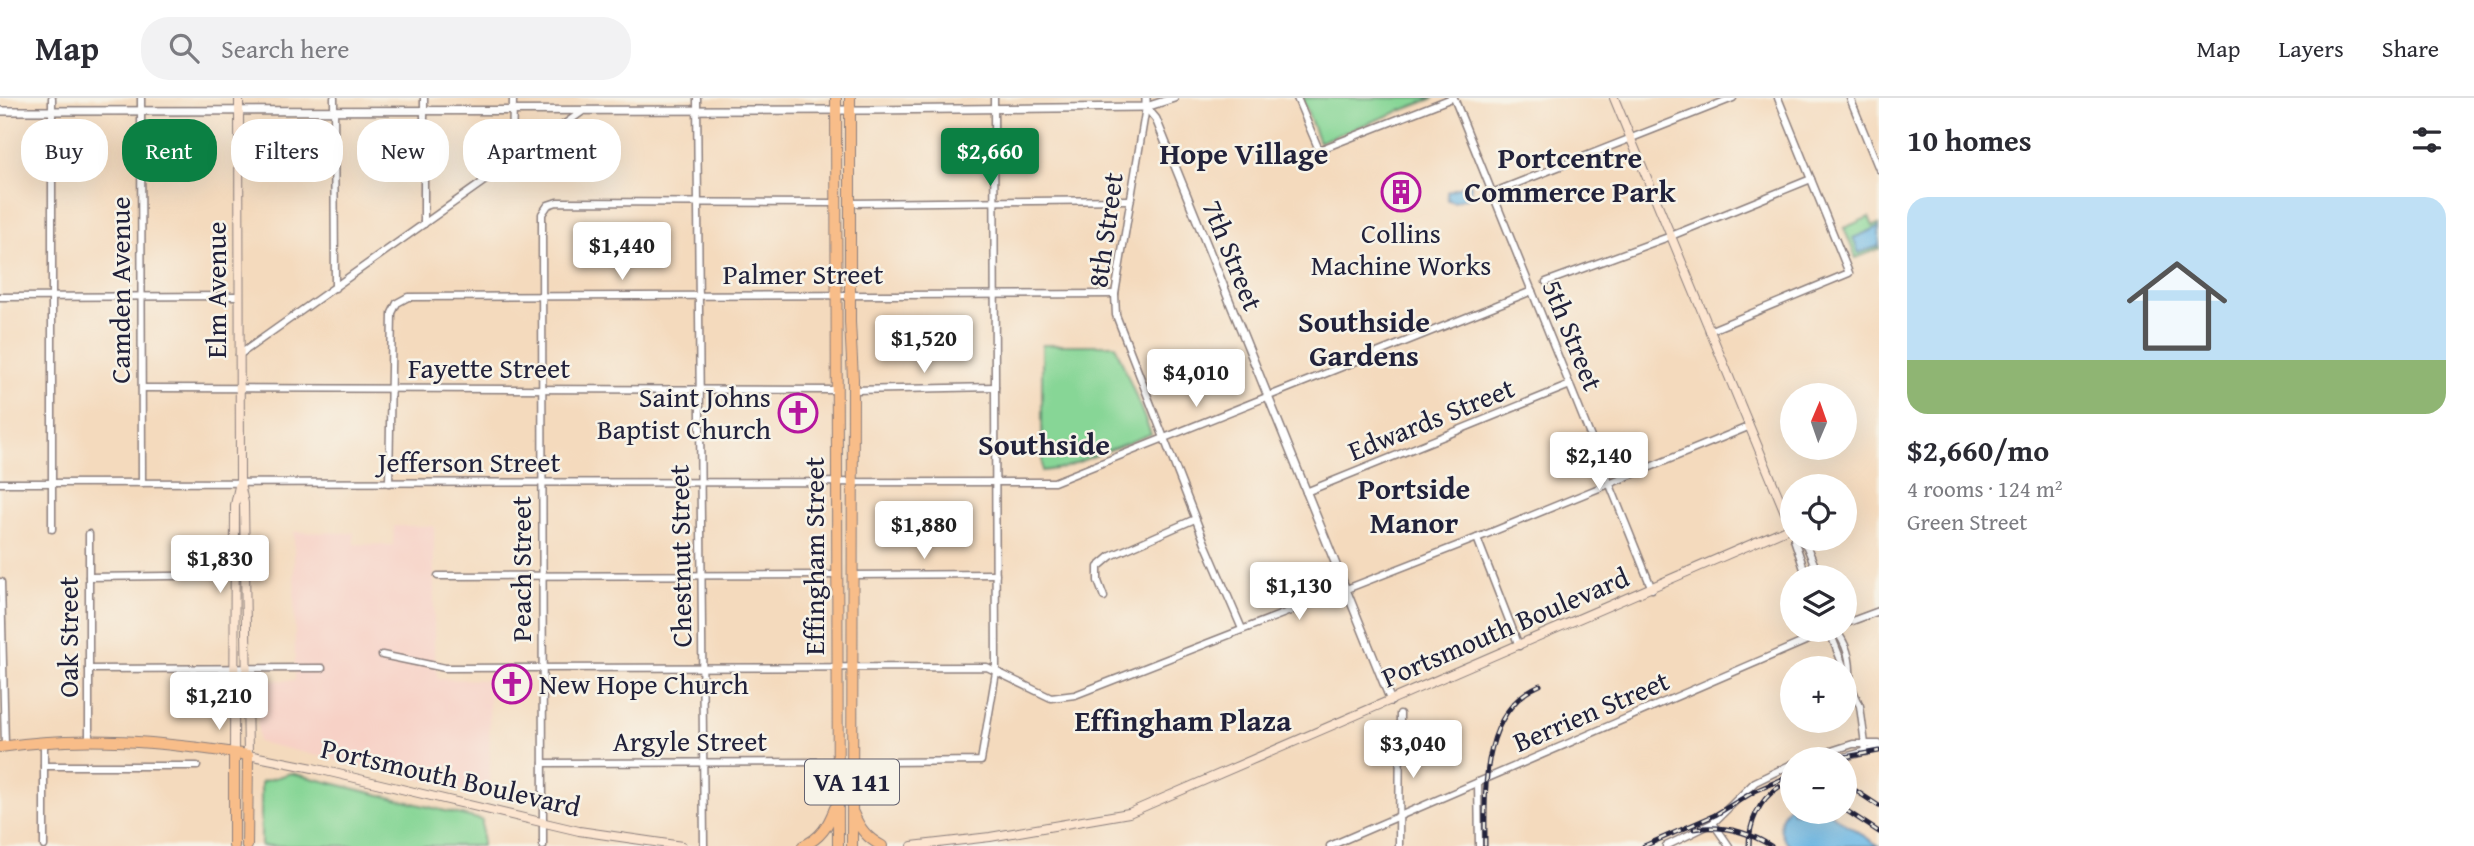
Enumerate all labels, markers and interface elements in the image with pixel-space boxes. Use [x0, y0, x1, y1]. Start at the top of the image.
search box [141, 17, 631, 80]
text: Map [35, 24, 99, 72]
icon: search [165, 29, 203, 67]
text: Search here [221, 29, 349, 68]
text: Map [2197, 31, 2240, 66]
text: Layers [2278, 31, 2344, 66]
text: Share [2382, 31, 2439, 66]
text: 10 homes [1907, 118, 2032, 162]
chip: Buy [21, 119, 108, 182]
chip: Rent [122, 119, 217, 182]
chip: Filters [231, 119, 343, 182]
chip: New [357, 119, 449, 182]
chip: Apartment [463, 119, 621, 182]
icon: filters [2408, 121, 2446, 159]
pin: $2,660 [933, 129, 1047, 188]
district label: Hope Village [1159, 131, 1329, 175]
text: $2,660 [957, 134, 1023, 167]
district label: Portcentre Commerce Park [1464, 135, 1677, 213]
street label: 8th Street [1076, 169, 1133, 290]
building icon: Collins Machine Works [1380, 171, 1422, 213]
street label: 7th Street [1193, 193, 1274, 316]
street label: Camden Avenue [99, 196, 140, 384]
place label: Collins Machine Works [1311, 212, 1491, 285]
street label: Elm Avenue [195, 221, 236, 359]
pin: $1,440 [565, 222, 679, 282]
text: $1,440 [589, 228, 655, 261]
icon: home [2114, 243, 2240, 369]
street label: Palmer Street [723, 253, 883, 294]
street label: 5th Street [1533, 273, 1614, 396]
district label: Southside Gardens [1298, 299, 1430, 377]
pin: $1,520 [867, 316, 981, 375]
text: $1,520 [891, 321, 957, 354]
street label: Fayette Street [408, 347, 570, 388]
pin: $4,010 [1139, 350, 1253, 409]
text: $4,010 [1163, 355, 1229, 388]
street label: Edwards Street [1341, 366, 1520, 471]
place label: Saint Johns Baptist Church [597, 376, 771, 449]
north arrow [1780, 383, 1857, 460]
map controls [1780, 383, 1857, 824]
church icon: Saint Johns Baptist Church [777, 392, 819, 434]
district label: Southside [978, 422, 1110, 466]
text: $2,660/mo [1907, 428, 2049, 472]
pin: $2,140 [1542, 432, 1656, 492]
text: $2,140 [1566, 438, 1632, 471]
street label: Jefferson Street [375, 441, 560, 482]
street label: Effingham Street [793, 457, 834, 655]
street label: Chestnut Street [657, 464, 702, 648]
district label: Portside Manor [1358, 466, 1470, 544]
text: 4 rooms · 124 m² [1907, 472, 2062, 505]
button: locate [1780, 474, 1857, 551]
street label: Peach Street [500, 496, 541, 642]
pin: $1,880 [867, 502, 981, 561]
text: Green Street [1907, 505, 2027, 538]
text: $1,880 [891, 507, 957, 540]
pin: $1,830 [163, 536, 277, 595]
text: $1,830 [187, 541, 253, 574]
street label: Portsmouth Boulevard [1375, 556, 1635, 697]
pin: $1,130 [1242, 562, 1356, 622]
button: layers [1780, 565, 1857, 642]
text: $1,130 [1266, 568, 1332, 601]
street label: Oak Street [47, 576, 88, 698]
button: + [1780, 656, 1857, 733]
street label: Berrien Street [1506, 659, 1675, 762]
church icon: New Hope Church [491, 663, 533, 705]
place label: New Hope Church [539, 663, 749, 704]
pin: $1,210 [162, 672, 276, 732]
text: $1,210 [186, 678, 252, 711]
district label: Effingham Plaza [1074, 698, 1292, 742]
street label: Argyle Street [613, 720, 767, 761]
pin: $3,040 [1356, 720, 1470, 780]
text: $3,040 [1380, 726, 1446, 759]
street label: Portsmouth Boulevard [317, 727, 585, 826]
button: − [1780, 747, 1857, 824]
road number: VA 141 [805, 760, 899, 804]

